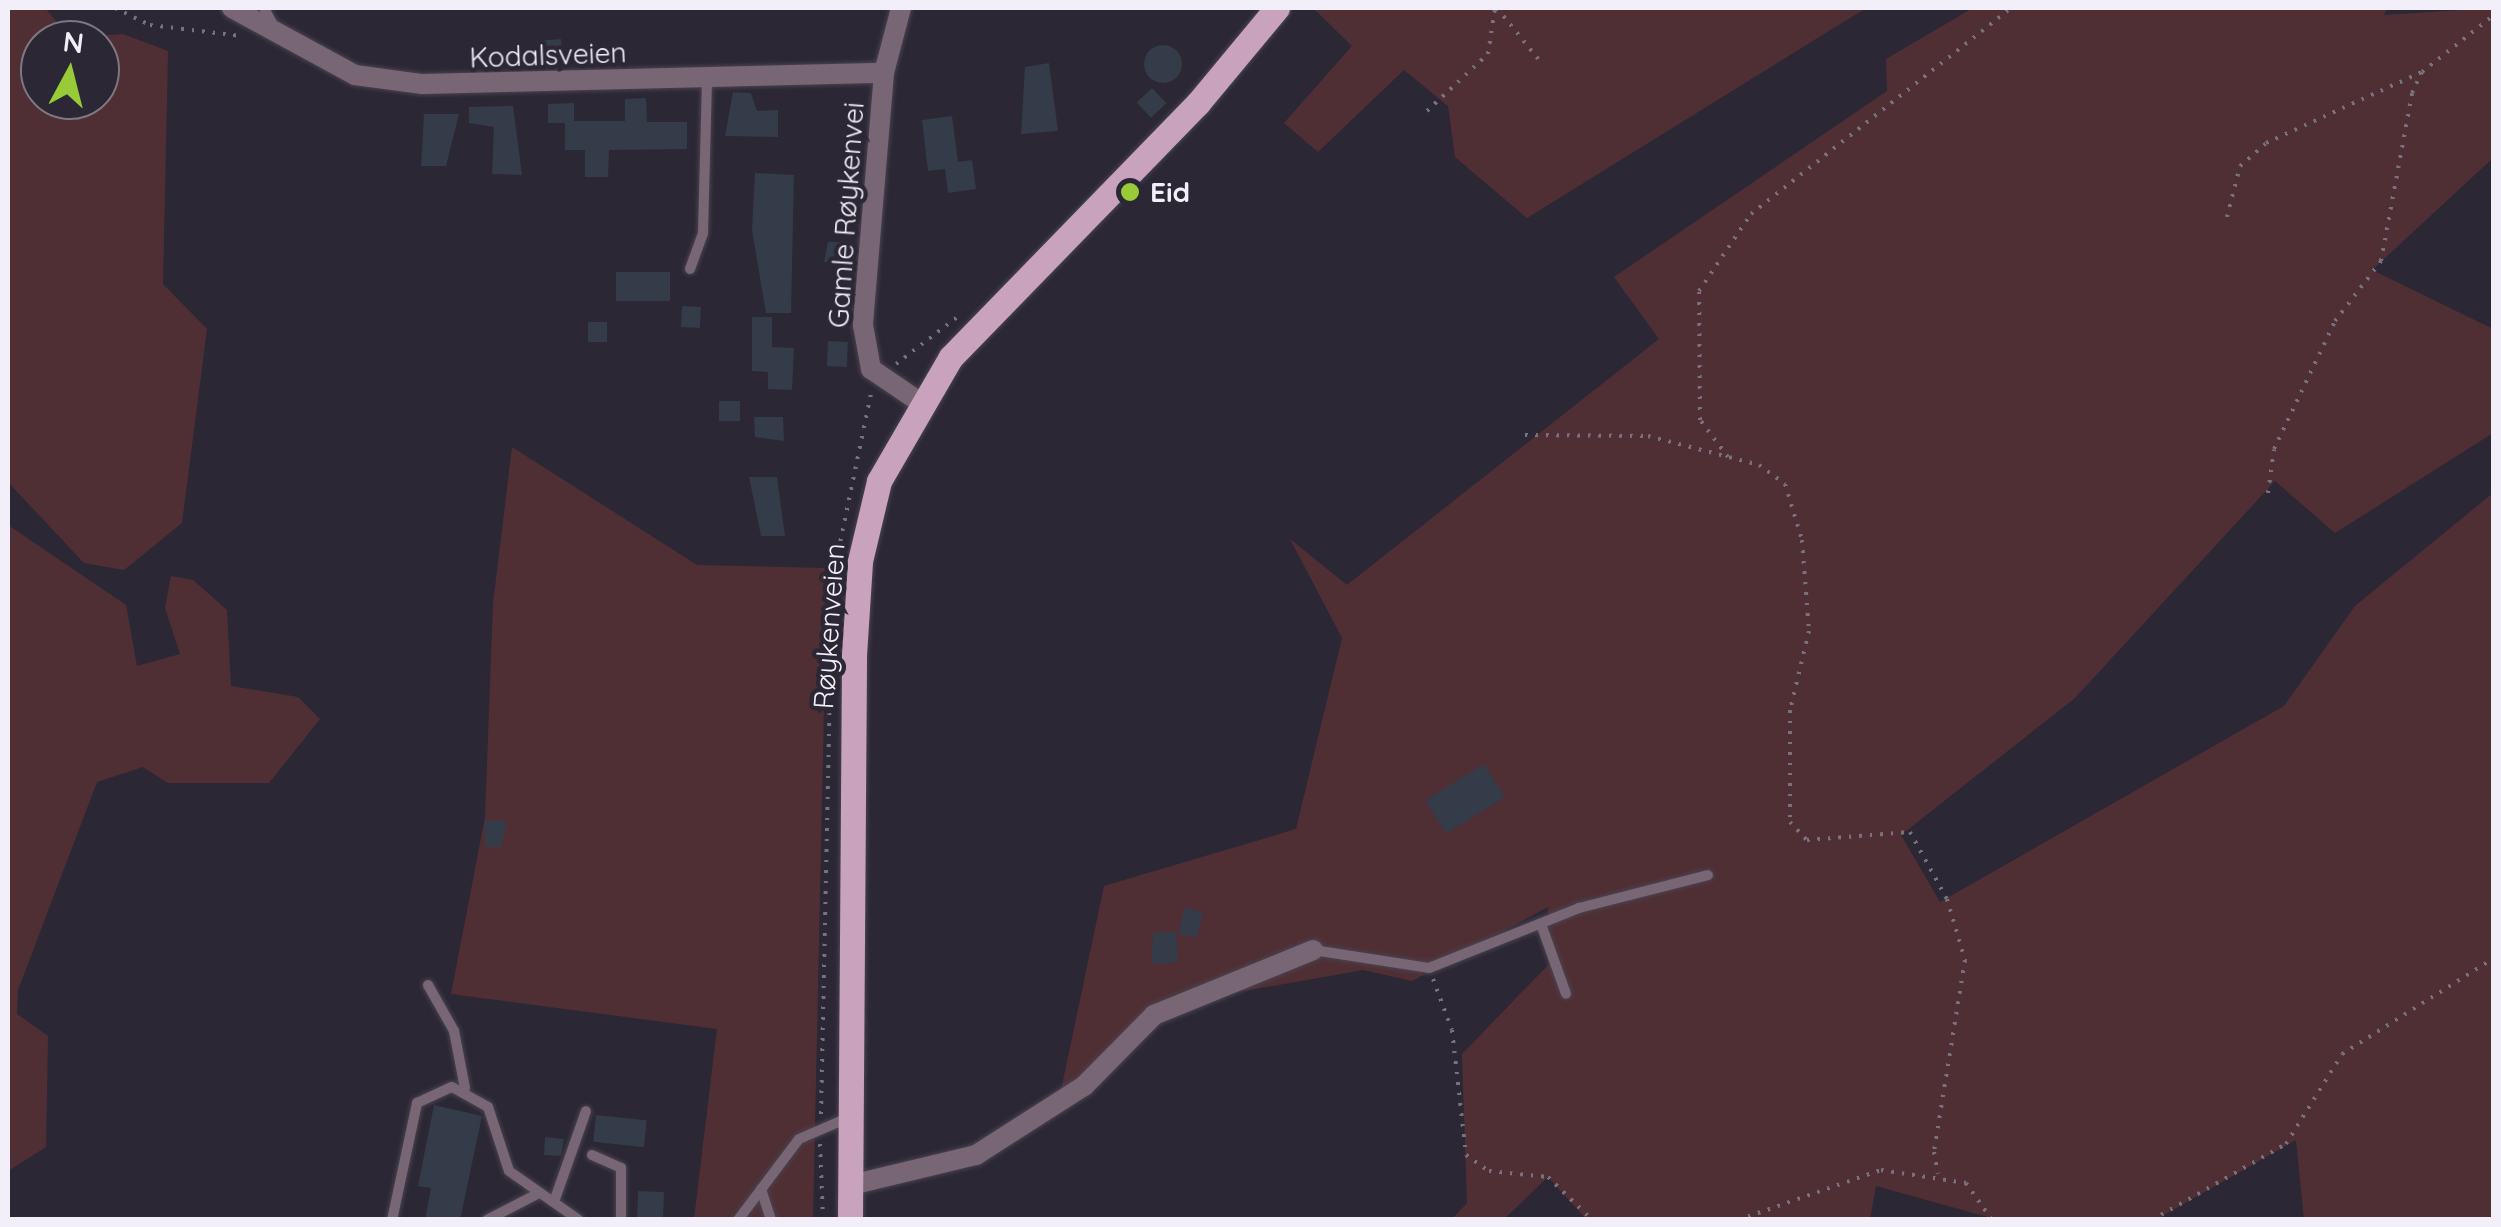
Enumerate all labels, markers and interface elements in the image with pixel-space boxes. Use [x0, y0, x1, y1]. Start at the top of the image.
north arrow [20, 20, 120, 120]
text: N [61, 23, 86, 60]
street label: Kodalsveien [469, 35, 627, 75]
street label: Gamle Røykenvei [821, 101, 871, 329]
place label: Eid [1150, 175, 1190, 209]
marker: Eid [1119, 181, 1141, 203]
street label: Røykenveien [806, 542, 852, 710]

